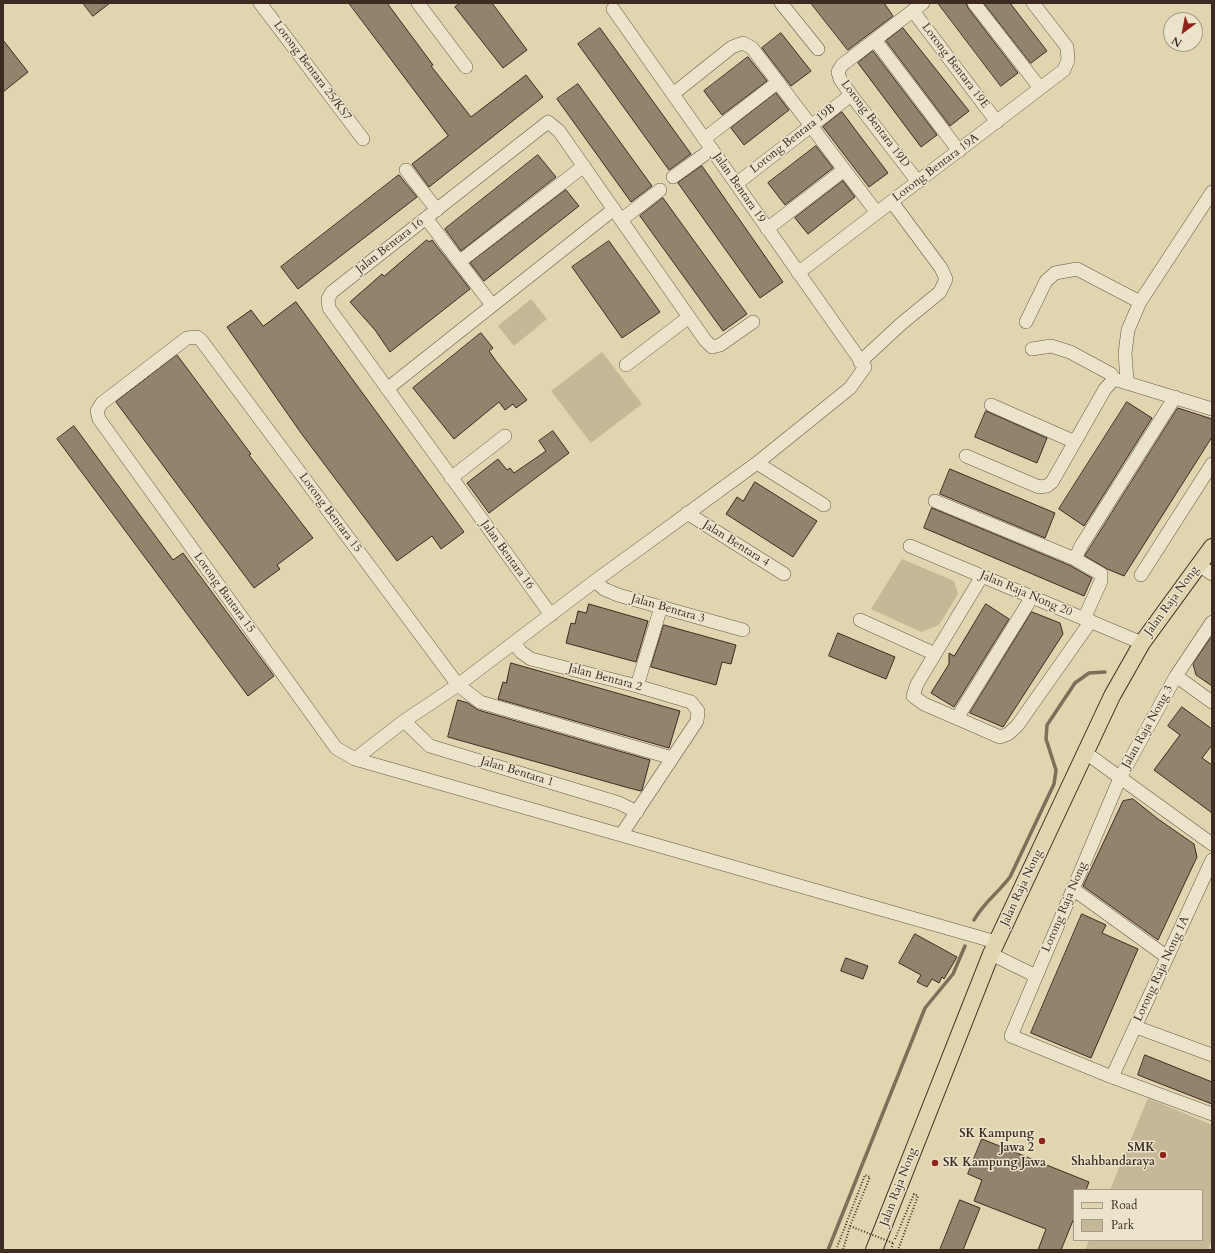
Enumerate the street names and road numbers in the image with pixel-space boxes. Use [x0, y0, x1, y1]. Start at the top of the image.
street label: Lorong Bentara 25/KS7 [270, 18, 354, 124]
street label: Lorong Bentara 19E [918, 20, 992, 112]
street label: Lorong Bentara 19D [837, 77, 913, 171]
street label: Lorong Bentara 19B [748, 101, 838, 177]
street label: Lorong Bentara 19A [890, 131, 982, 205]
street label: Jalan Bentara 19 [710, 150, 768, 226]
street label: Jalan Bentara 16 [353, 215, 427, 277]
street label: Lorong Bentara 15 [295, 470, 365, 556]
street label: Jalan Bentara 16 [477, 518, 537, 592]
street label: Jalan Bentara 4 [700, 518, 772, 570]
street label: Lorong Bantara 15 [190, 550, 258, 636]
street label: Jalan Raja Nong [1142, 563, 1202, 639]
street label: Jalan Raja Nong 20 [978, 568, 1074, 620]
street label: Jalan Bentara 3 [630, 592, 706, 626]
street label: Jalan Bentara 2 [566, 661, 644, 695]
street label: Jalan Raja Nong 3 [1119, 683, 1177, 771]
street label: Jalan Bentara 1 [479, 754, 555, 790]
street label: Jalan Raja Nong [998, 847, 1046, 929]
street label: Lorong Raja Nong [1039, 860, 1091, 954]
street label: Lorong Raja Nong 1A [1131, 914, 1193, 1024]
street label: Jalan Raja Nong [877, 1146, 921, 1228]

